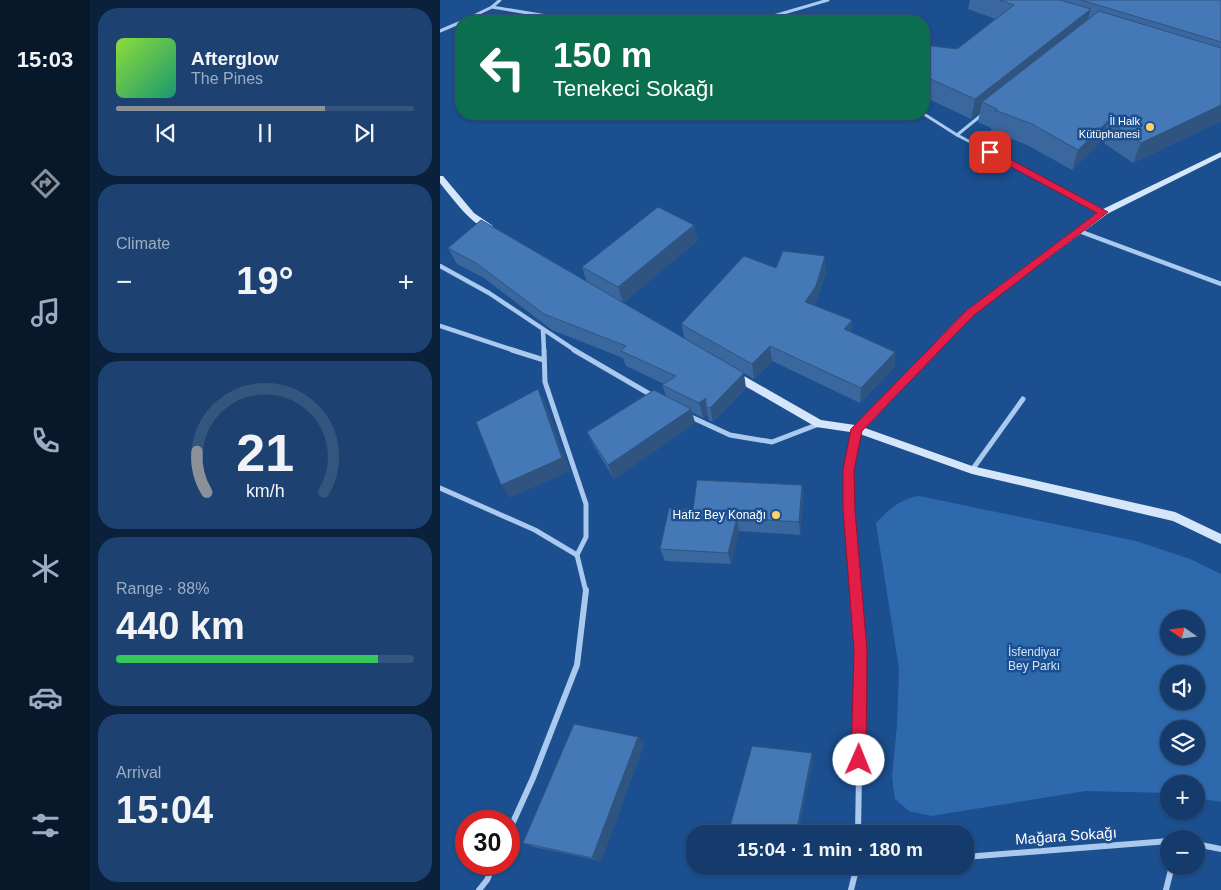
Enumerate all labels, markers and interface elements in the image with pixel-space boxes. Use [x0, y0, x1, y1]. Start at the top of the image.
icon: left [470, 35, 535, 100]
text: 150 m [553, 35, 652, 74]
text: 15:03 [17, 47, 73, 72]
text: Afterglow [191, 48, 279, 69]
text: The Pines [191, 70, 263, 87]
text: Tenekeci Sokağı [553, 76, 714, 101]
place label: İl Halk Kütüphanesi [1079, 115, 1140, 140]
icon: previous [152, 119, 180, 147]
icon: pause [251, 119, 279, 147]
icon: next [350, 119, 378, 147]
marker: İl Halk Kütüphanesi [1144, 121, 1156, 133]
pin [969, 131, 1011, 173]
icon: arrive [976, 138, 1004, 166]
icon: directions [28, 166, 63, 201]
text: Climate [116, 235, 170, 252]
text: 19° [236, 260, 294, 302]
text: − [116, 266, 132, 297]
text: + [398, 266, 414, 297]
icon: music [28, 295, 63, 330]
icon: phone [28, 423, 63, 458]
text: 21 [236, 424, 294, 482]
text: km/h [246, 481, 284, 501]
place label: Hafız Bey Konağı [673, 508, 766, 522]
marker: Hafız Bey Konağı [770, 509, 782, 521]
icon: climate [28, 551, 63, 586]
text: Range · 88% [116, 580, 209, 597]
text: 440 km [116, 605, 245, 647]
north arrow [1160, 610, 1205, 655]
map controls [1160, 610, 1205, 875]
park label: İsfendiyar Bey Parkı [1008, 645, 1060, 673]
button: sound [1160, 665, 1205, 710]
icon: car [28, 680, 63, 715]
button: layers [1160, 720, 1205, 765]
position arrow [832, 733, 884, 785]
text: Arrival [116, 764, 161, 781]
button: + [1160, 775, 1205, 820]
text: 15:04 [116, 789, 213, 831]
icon: filters [28, 808, 63, 843]
speed limit sign: 30 [455, 810, 520, 875]
street label: Mağara Sokağı [1015, 823, 1117, 848]
button: − [1160, 830, 1205, 875]
text: 15:04 · 1 min · 180 m [737, 839, 923, 860]

